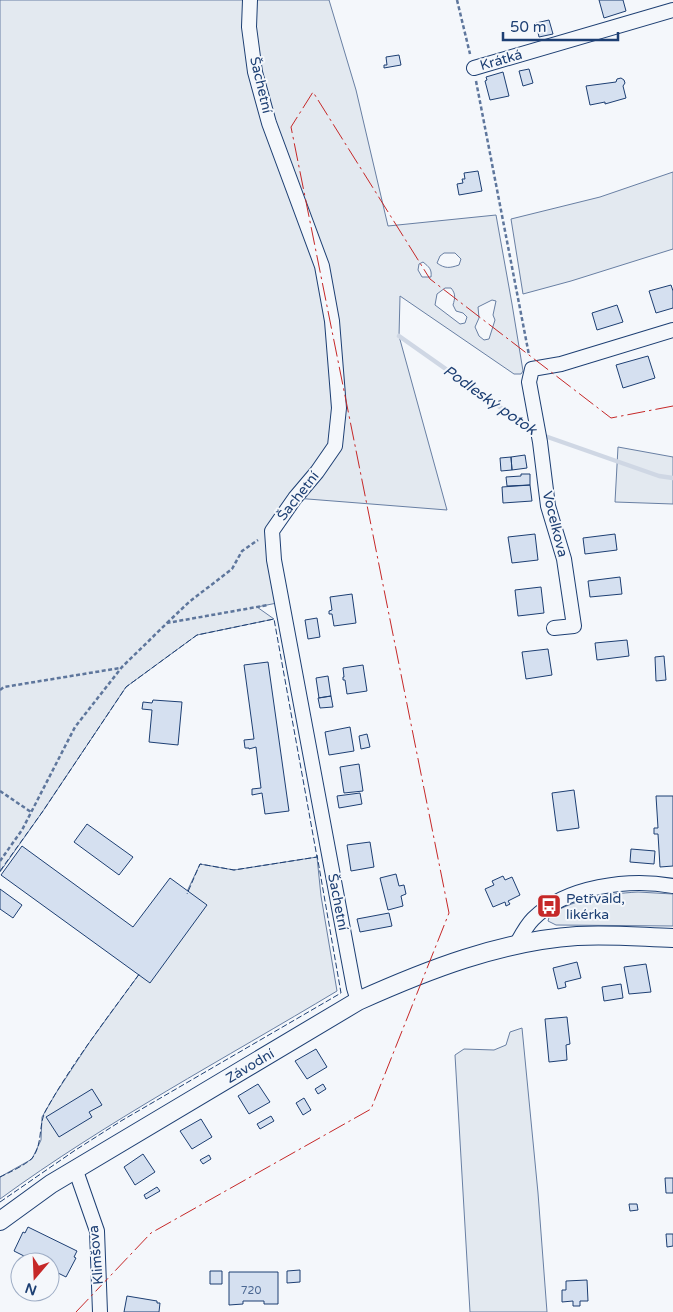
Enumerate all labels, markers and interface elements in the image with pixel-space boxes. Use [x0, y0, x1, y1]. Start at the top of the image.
scale bar [503, 10, 618, 42]
text: 50 m [510, 18, 547, 36]
street label: Krátká [478, 46, 524, 74]
street label: Šachetní [246, 55, 276, 116]
water label: Podleský potok [440, 361, 541, 440]
street label: Šachetní [274, 468, 323, 524]
street label: Vocelkova [539, 489, 571, 559]
street label: Šachetní [324, 872, 352, 932]
place label: Petřvald, likérka [566, 890, 625, 923]
bus stop icon: Petřvald, likérka [536, 893, 562, 919]
street label: Závodní [223, 1045, 278, 1087]
street label: Klimšova [85, 1225, 107, 1285]
north arrow [10, 1252, 60, 1302]
text: N [23, 1279, 39, 1299]
house number: 720 [241, 1284, 261, 1297]

